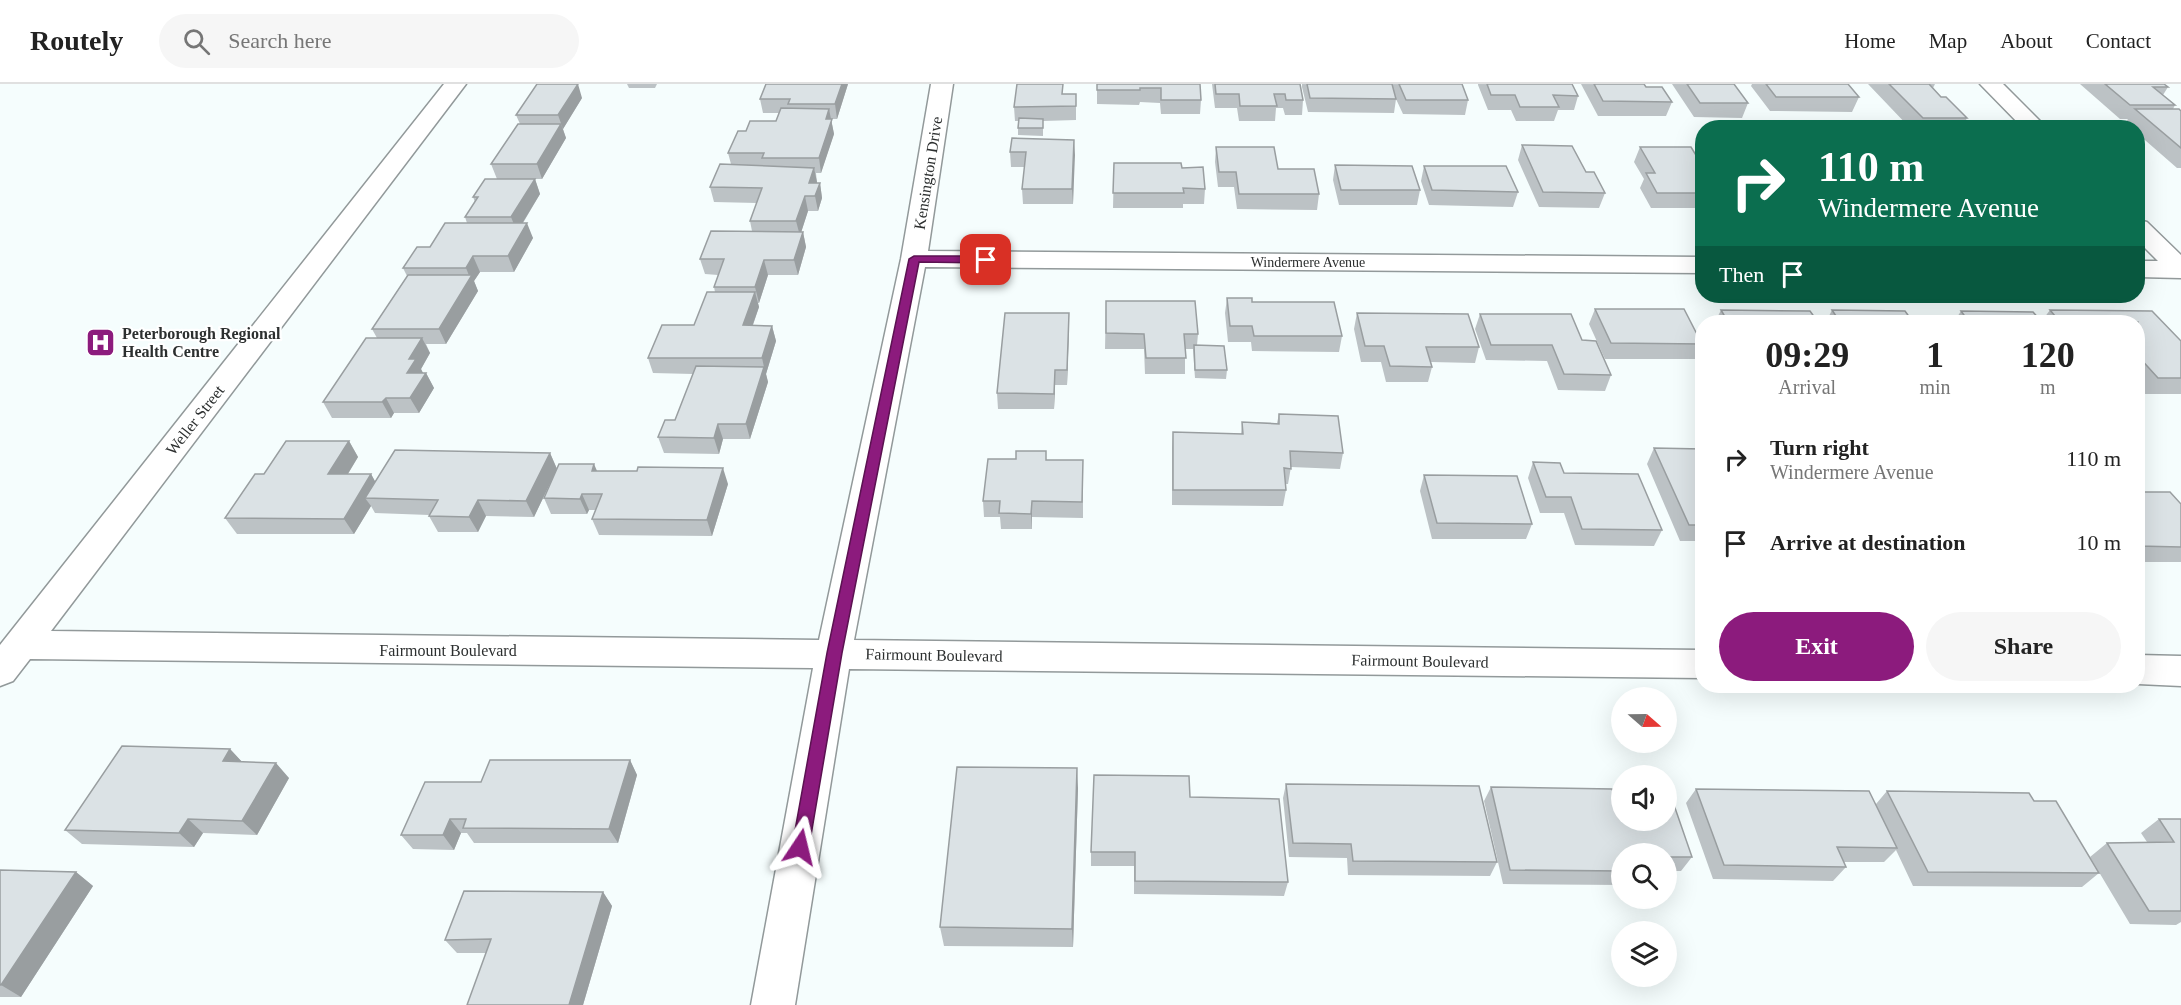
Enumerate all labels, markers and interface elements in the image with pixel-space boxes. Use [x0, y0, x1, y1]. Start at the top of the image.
search box [159, 14, 579, 68]
text: Routely [30, 25, 123, 56]
icon: search [180, 25, 213, 58]
text: Search here [228, 28, 332, 53]
text: Home [1844, 29, 1896, 53]
text: Map [1929, 29, 1967, 53]
text: About [2000, 29, 2053, 53]
text: Contact [2086, 29, 2151, 53]
street label: Kensington Drive [911, 115, 946, 231]
icon: right [1719, 144, 1797, 222]
text: 110 m [1818, 144, 1924, 190]
text: Windermere Avenue [1818, 193, 2039, 223]
pin [960, 234, 1011, 285]
icon: arrive [969, 243, 1002, 276]
street label: Windermere Avenue [1251, 255, 1365, 270]
icon: arrive [1776, 258, 1809, 291]
text: Then [1719, 262, 1764, 287]
place label: Peterborough Regional Health Centre [122, 325, 281, 360]
hospital icon: Peterborough Regional Health Centre [85, 326, 117, 358]
text: 09:29 [1765, 335, 1849, 375]
text: 1 [1926, 335, 1944, 375]
text: 120 [2021, 335, 2075, 375]
text: Arrival [1778, 376, 1836, 398]
text: min [1919, 376, 1951, 398]
text: m [2040, 376, 2056, 398]
street label: Weller Street [163, 381, 228, 458]
text: Turn right [1770, 435, 1869, 460]
icon: right [1719, 443, 1752, 476]
text: 110 m [2066, 446, 2121, 471]
text: Windermere Avenue [1770, 461, 1934, 483]
icon: arrive [1719, 527, 1752, 560]
text: Arrive at destination [1770, 530, 1966, 555]
text: 10 m [2076, 530, 2121, 555]
button: Exit [1719, 612, 1914, 681]
button: Share [1926, 612, 2121, 681]
street label: Fairmount Boulevard [379, 642, 517, 659]
street label: Fairmount Boulevard [865, 645, 1003, 665]
street label: Fairmount Boulevard [1351, 651, 1489, 671]
north arrow [1611, 687, 1677, 753]
map controls [1611, 687, 1677, 987]
button: sound [1611, 765, 1677, 831]
position arrow [768, 815, 832, 879]
button: search [1611, 843, 1677, 909]
button: layers [1611, 921, 1677, 987]

